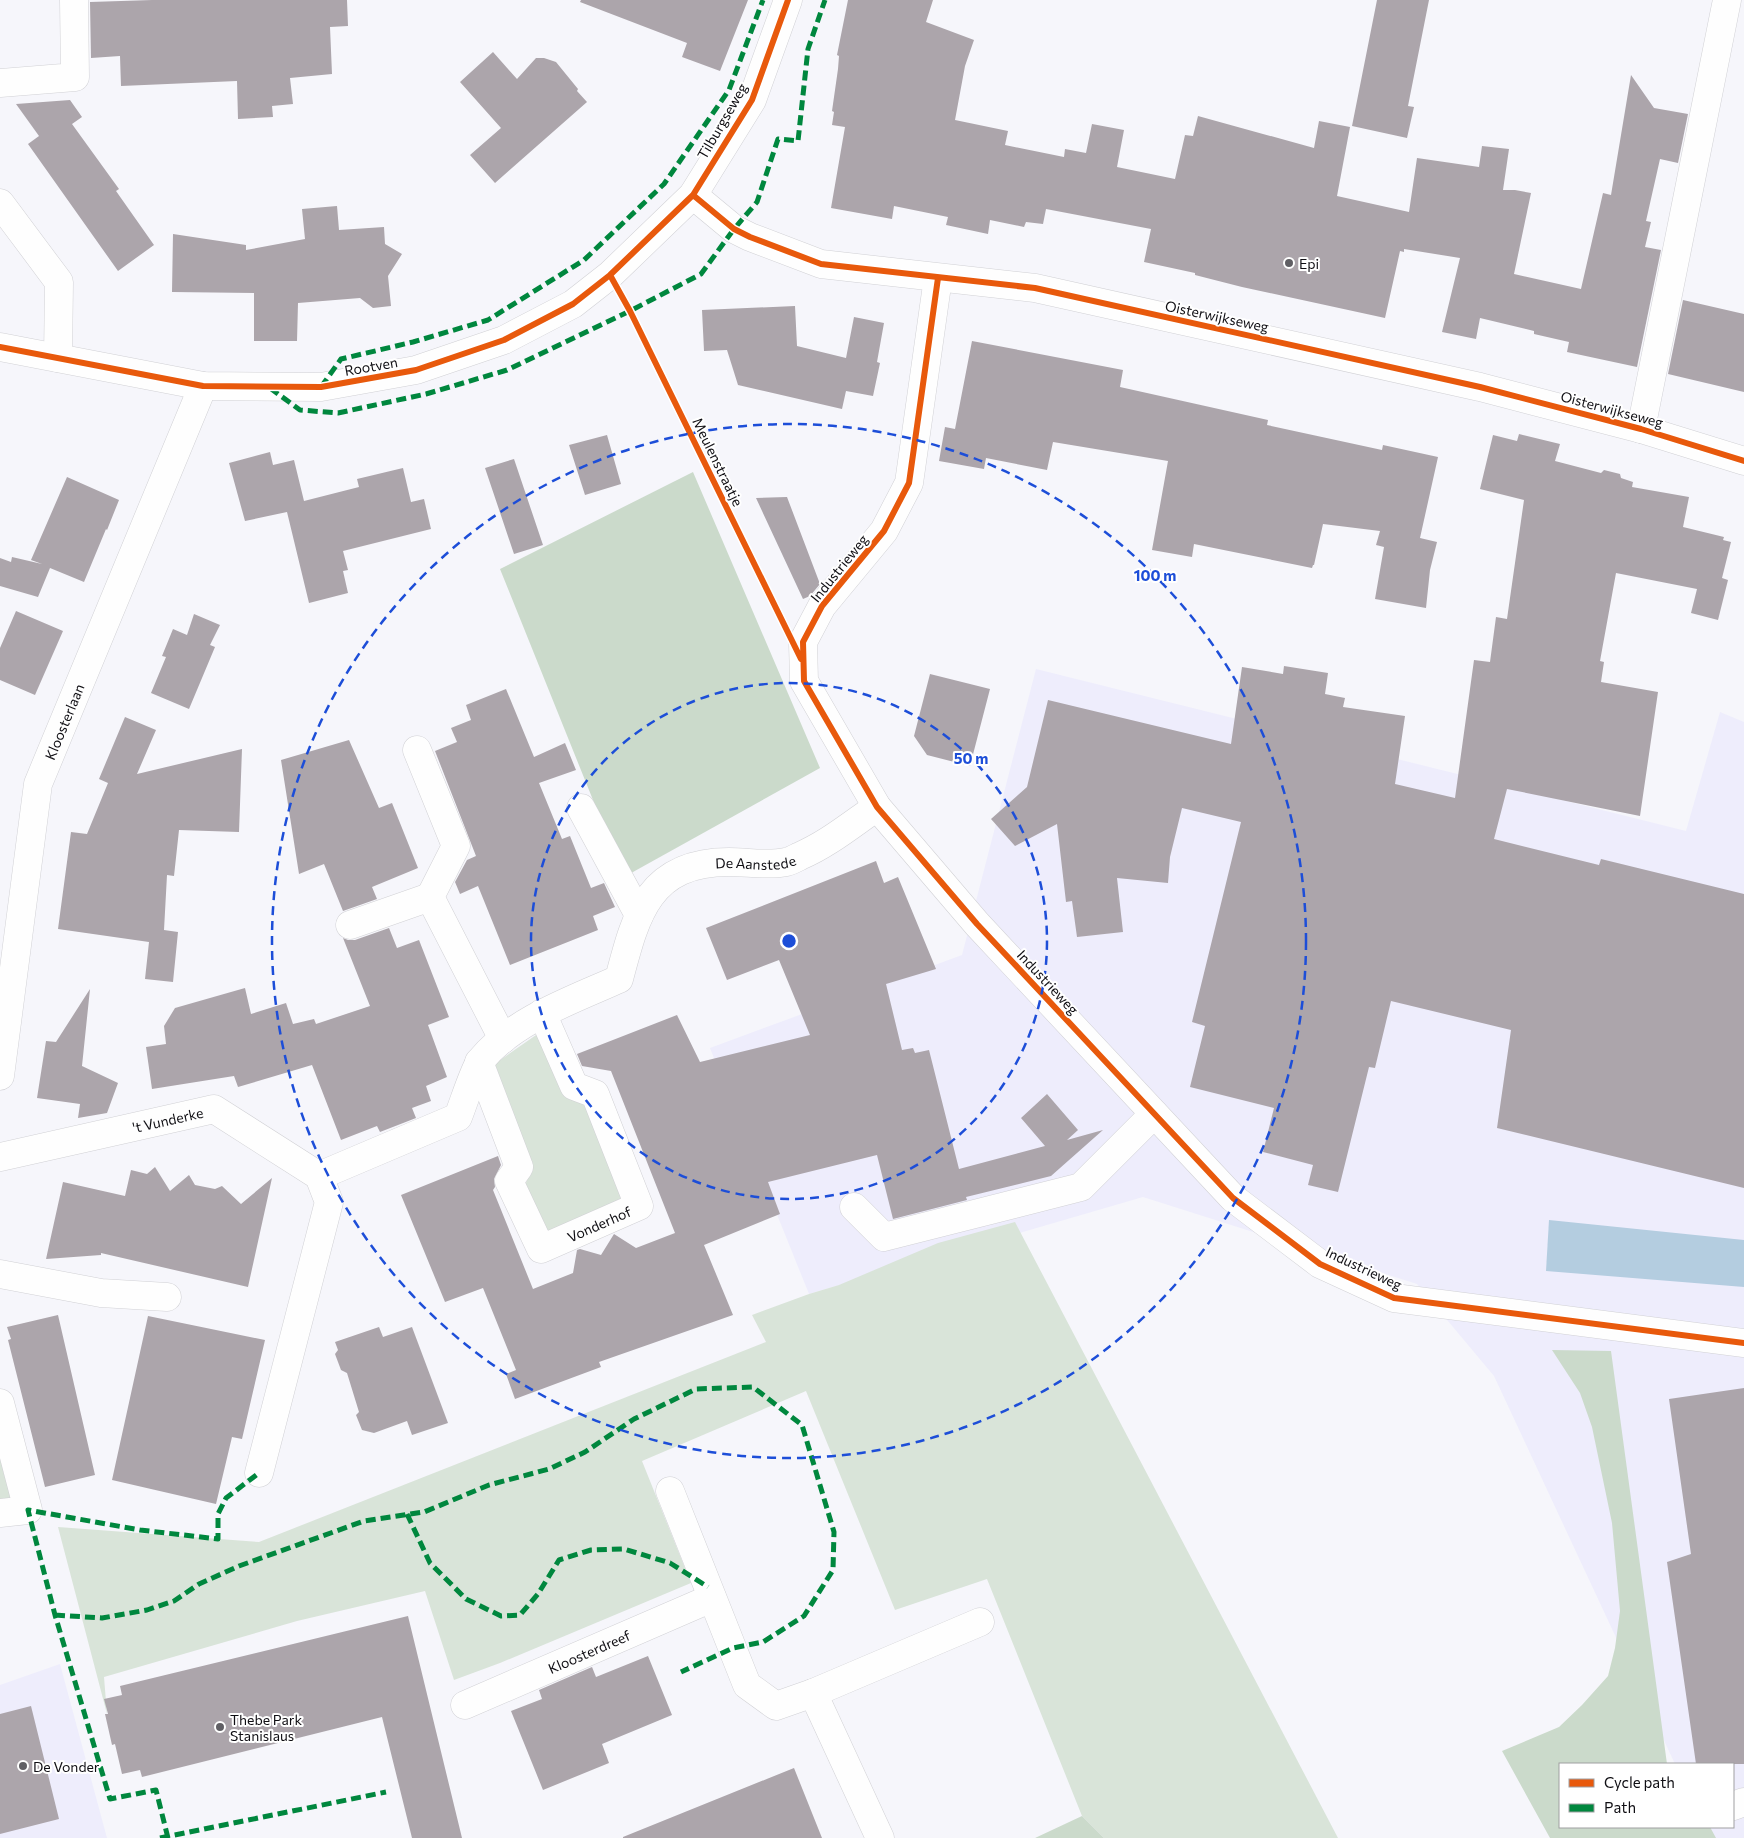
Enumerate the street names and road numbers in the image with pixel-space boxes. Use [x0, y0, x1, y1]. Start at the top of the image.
street label: Tilburgseweg [693, 80, 751, 162]
street label: Oisterwijkseweg [1164, 297, 1271, 335]
street label: Rootven [343, 353, 399, 379]
street label: Oisterwijkseweg [1559, 387, 1666, 431]
street label: Meulenstraatje [689, 415, 747, 509]
street label: Industrieweg [807, 530, 872, 605]
street label: Kloosterlaan [41, 681, 87, 762]
street label: De Aanstede [715, 851, 798, 872]
street label: Industrieweg [1014, 946, 1083, 1018]
street label: 't Vunderke [131, 1103, 205, 1136]
street label: Vonderhof [564, 1202, 634, 1245]
street label: Industrieweg [1323, 1243, 1405, 1293]
street label: Kloosterdreef [545, 1626, 633, 1677]

